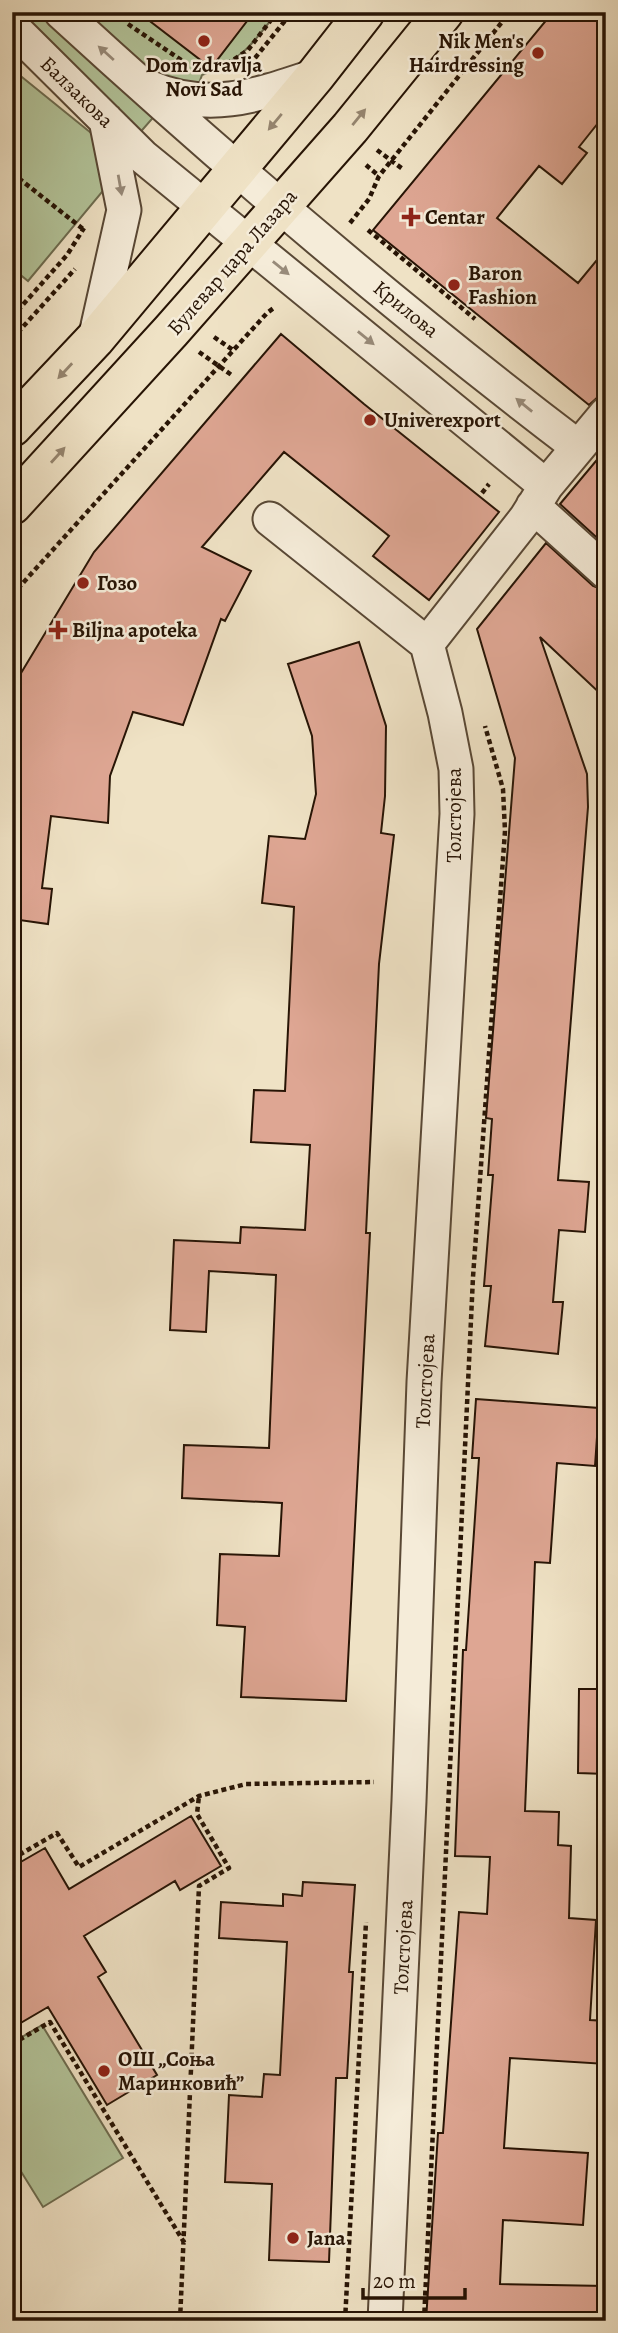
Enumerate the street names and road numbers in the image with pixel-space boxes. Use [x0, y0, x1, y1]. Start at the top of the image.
street label: Балзакова [34, 50, 120, 134]
street label: Булевар цара Лазара [161, 183, 304, 341]
street label: Крилова [367, 274, 445, 344]
street label: Толстојева [440, 767, 468, 862]
street label: Толстојева [409, 1333, 441, 1429]
street label: Толстојева [387, 1899, 419, 1995]

